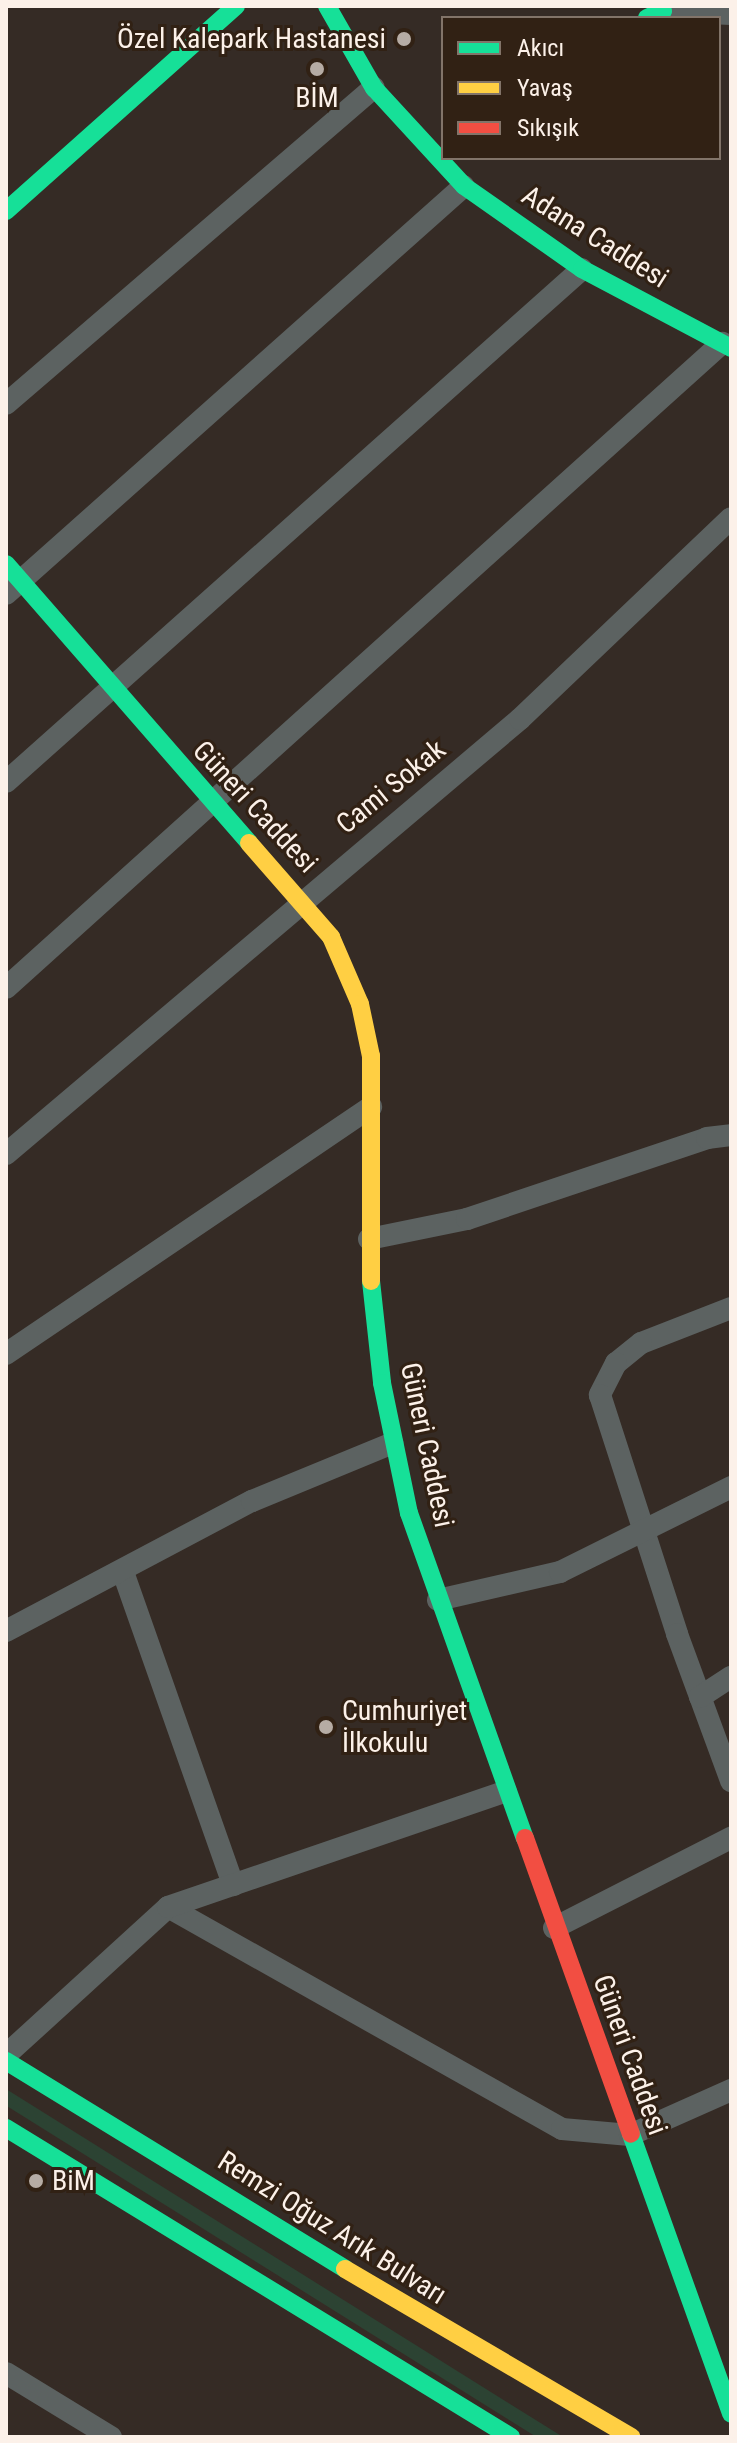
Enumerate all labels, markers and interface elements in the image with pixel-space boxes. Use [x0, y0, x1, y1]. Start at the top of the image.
legend [441, 16, 721, 160]
place label: Özel Kalepark Hastanesi [117, 22, 386, 56]
marker: Özel Kalepark Hastanesi [393, 28, 415, 50]
text: Akıcı [517, 34, 564, 62]
marker: BİM [308, 60, 326, 78]
text: Yavaş [517, 74, 573, 102]
place label: BİM [295, 81, 339, 115]
text: Sıkışık [517, 114, 579, 142]
street label: Adana Caddesi [516, 179, 674, 295]
street label: Cami Sokak [330, 733, 452, 841]
street label: Güneri Caddesi [186, 734, 324, 880]
street label: Güneri Caddesi [393, 1360, 461, 1530]
place label: Cumhuriyet İlkokulu [342, 1694, 467, 1760]
marker: Cumhuriyet İlkokulu [317, 1718, 335, 1736]
street label: Güneri Caddesi [586, 1971, 674, 2139]
street label: Remzi Oğuz Arık Bulvarı [212, 2144, 452, 2312]
place label: BiM [52, 2164, 95, 2198]
marker: BiM [27, 2172, 45, 2190]

